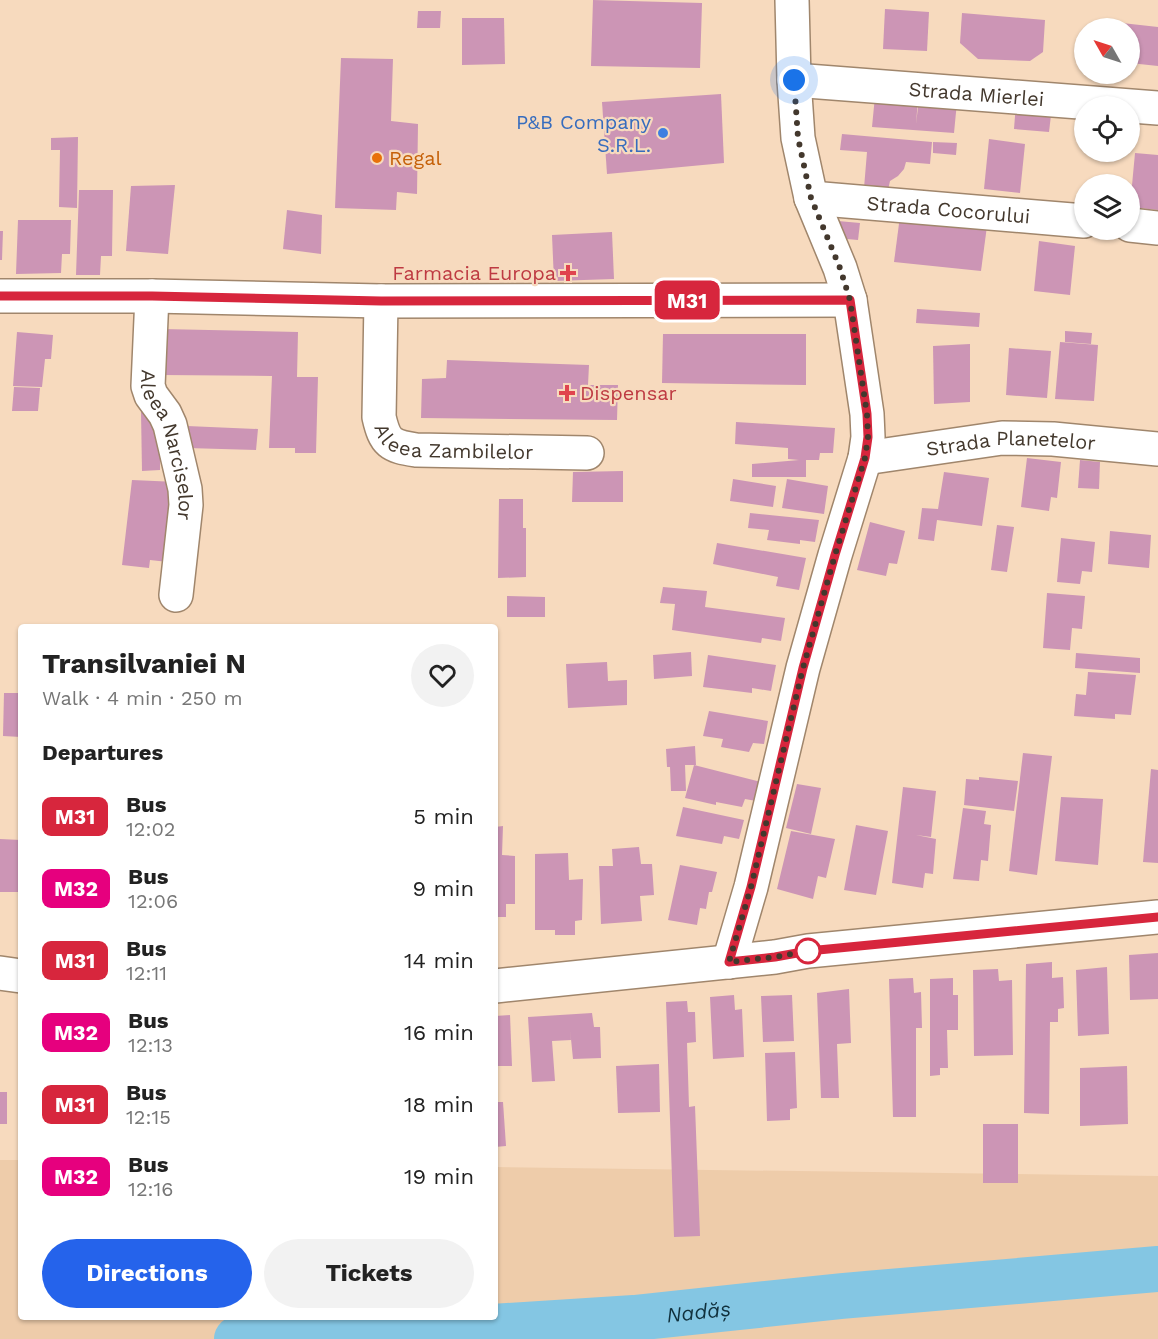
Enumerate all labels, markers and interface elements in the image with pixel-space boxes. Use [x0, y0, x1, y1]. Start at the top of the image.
north arrow [1074, 18, 1140, 84]
map controls [1074, 18, 1140, 240]
your location [779, 65, 809, 95]
street label: Strada Mierlei [908, 77, 1045, 111]
button: locate [1074, 96, 1140, 162]
place label: P&B Company S.R.L. [516, 110, 652, 157]
marker: P&B Company S.R.L. [656, 126, 670, 140]
place label: Regal [389, 146, 442, 170]
marker: Regal [370, 151, 384, 165]
button: layers [1074, 174, 1140, 240]
street label: Strada Cocorului [866, 191, 1031, 228]
place label: Farmacia Europa [392, 261, 556, 285]
marker: Farmacia Europa [561, 266, 575, 280]
line badge: M31 [652, 280, 722, 320]
text: M31 [667, 288, 707, 313]
street label: Aleea Narciselor [136, 369, 198, 522]
place label: Dispensar [580, 381, 677, 405]
marker: Dispensar [558, 384, 576, 402]
street label: Aleea Zambilelor [369, 420, 534, 464]
street label: Strada Planetelor [925, 426, 1097, 461]
button: heart [411, 644, 474, 707]
text: Transilvaniei N [42, 647, 246, 680]
text: Walk · 4 min · 250 m [42, 686, 243, 710]
text: Departures [42, 740, 163, 765]
text: Bus [126, 792, 166, 817]
text: M31 [55, 804, 95, 829]
text: 5 min [413, 804, 474, 829]
text: 12:02 [126, 817, 175, 841]
text: Bus [128, 864, 169, 889]
text: M32 [54, 876, 98, 901]
text: 9 min [412, 876, 474, 901]
text: 12:06 [128, 889, 178, 913]
text: Bus [126, 936, 166, 961]
unlabelled marker [795, 938, 821, 964]
text: M31 [55, 948, 95, 973]
text: 14 min [404, 948, 474, 973]
text: 12:11 [126, 961, 167, 985]
text: Bus [128, 1008, 169, 1033]
text: M32 [54, 1020, 98, 1045]
text: 16 min [404, 1020, 474, 1045]
text: 12:13 [128, 1033, 173, 1057]
text: Bus [126, 1080, 166, 1105]
text: M31 [55, 1092, 95, 1117]
text: 18 min [404, 1092, 474, 1117]
text: 12:15 [126, 1105, 171, 1129]
text: Bus [128, 1152, 169, 1177]
text: M32 [54, 1164, 98, 1189]
text: 19 min [404, 1164, 474, 1189]
text: 12:16 [128, 1177, 173, 1201]
button: Directions [42, 1239, 252, 1308]
button: Tickets [264, 1239, 474, 1308]
water label: Nadăș [665, 1295, 732, 1327]

